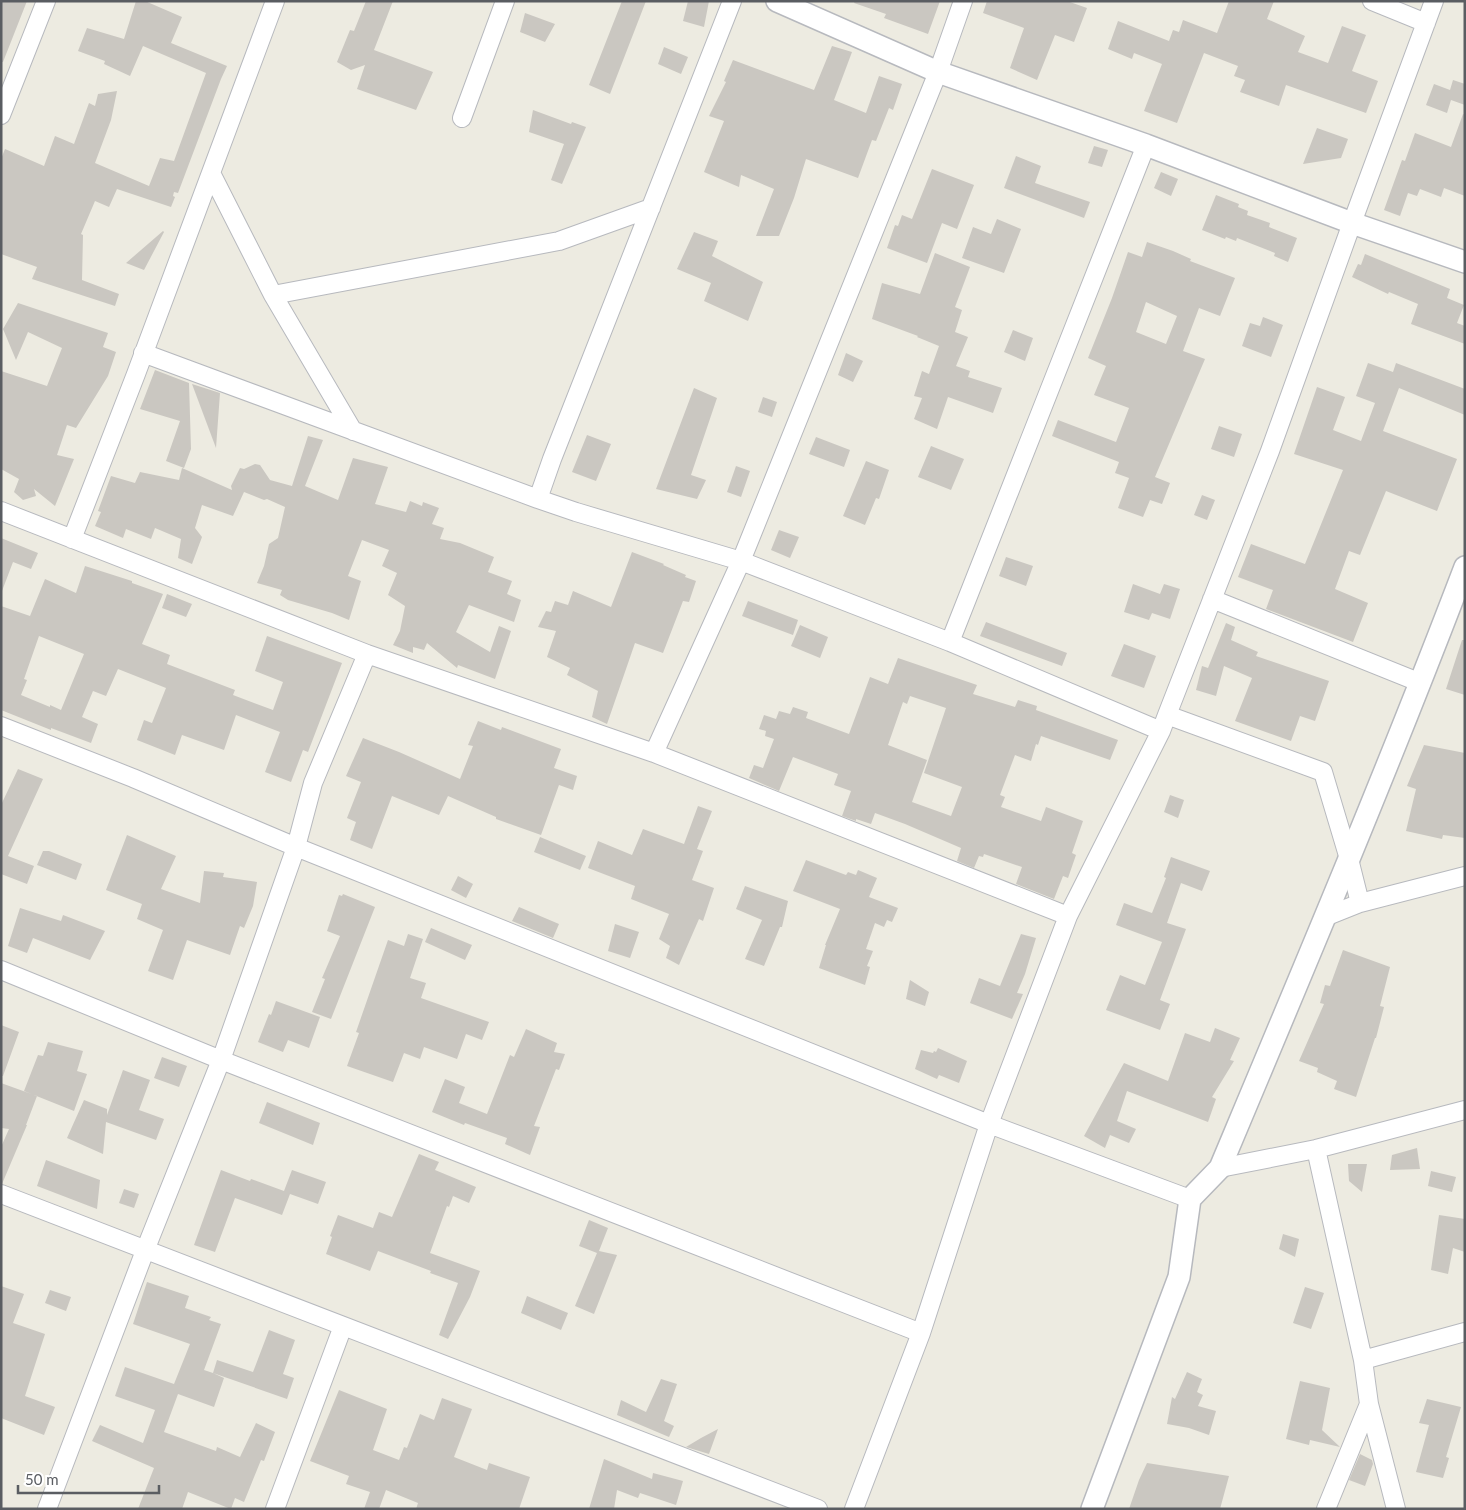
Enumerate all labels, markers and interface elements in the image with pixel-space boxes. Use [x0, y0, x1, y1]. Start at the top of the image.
scale bar [18, 1462, 159, 1494]
text: 50 m [25, 1470, 59, 1488]

